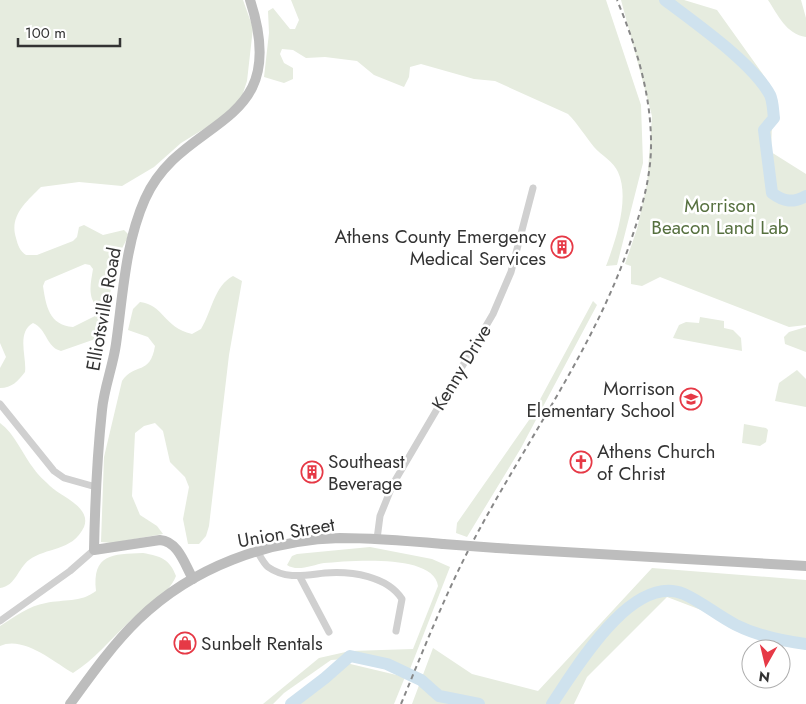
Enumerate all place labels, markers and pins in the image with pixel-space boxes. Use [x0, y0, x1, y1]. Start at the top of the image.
place label: Athens County Emergency Medical Services [335, 223, 547, 272]
building icon: Athens County Emergency Medical Services [550, 235, 574, 259]
place label: Morrison Elementary School [526, 375, 675, 424]
school or university icon: Morrison Elementary School [679, 387, 703, 411]
place label: Athens Church of Christ [597, 438, 715, 487]
place label: Southeast Beverage [328, 448, 405, 497]
church icon: Athens Church of Christ [569, 450, 593, 474]
building icon: Southeast Beverage [300, 460, 324, 484]
place label: Sunbelt Rentals [201, 630, 323, 657]
shop icon: Sunbelt Rentals [173, 631, 197, 655]

